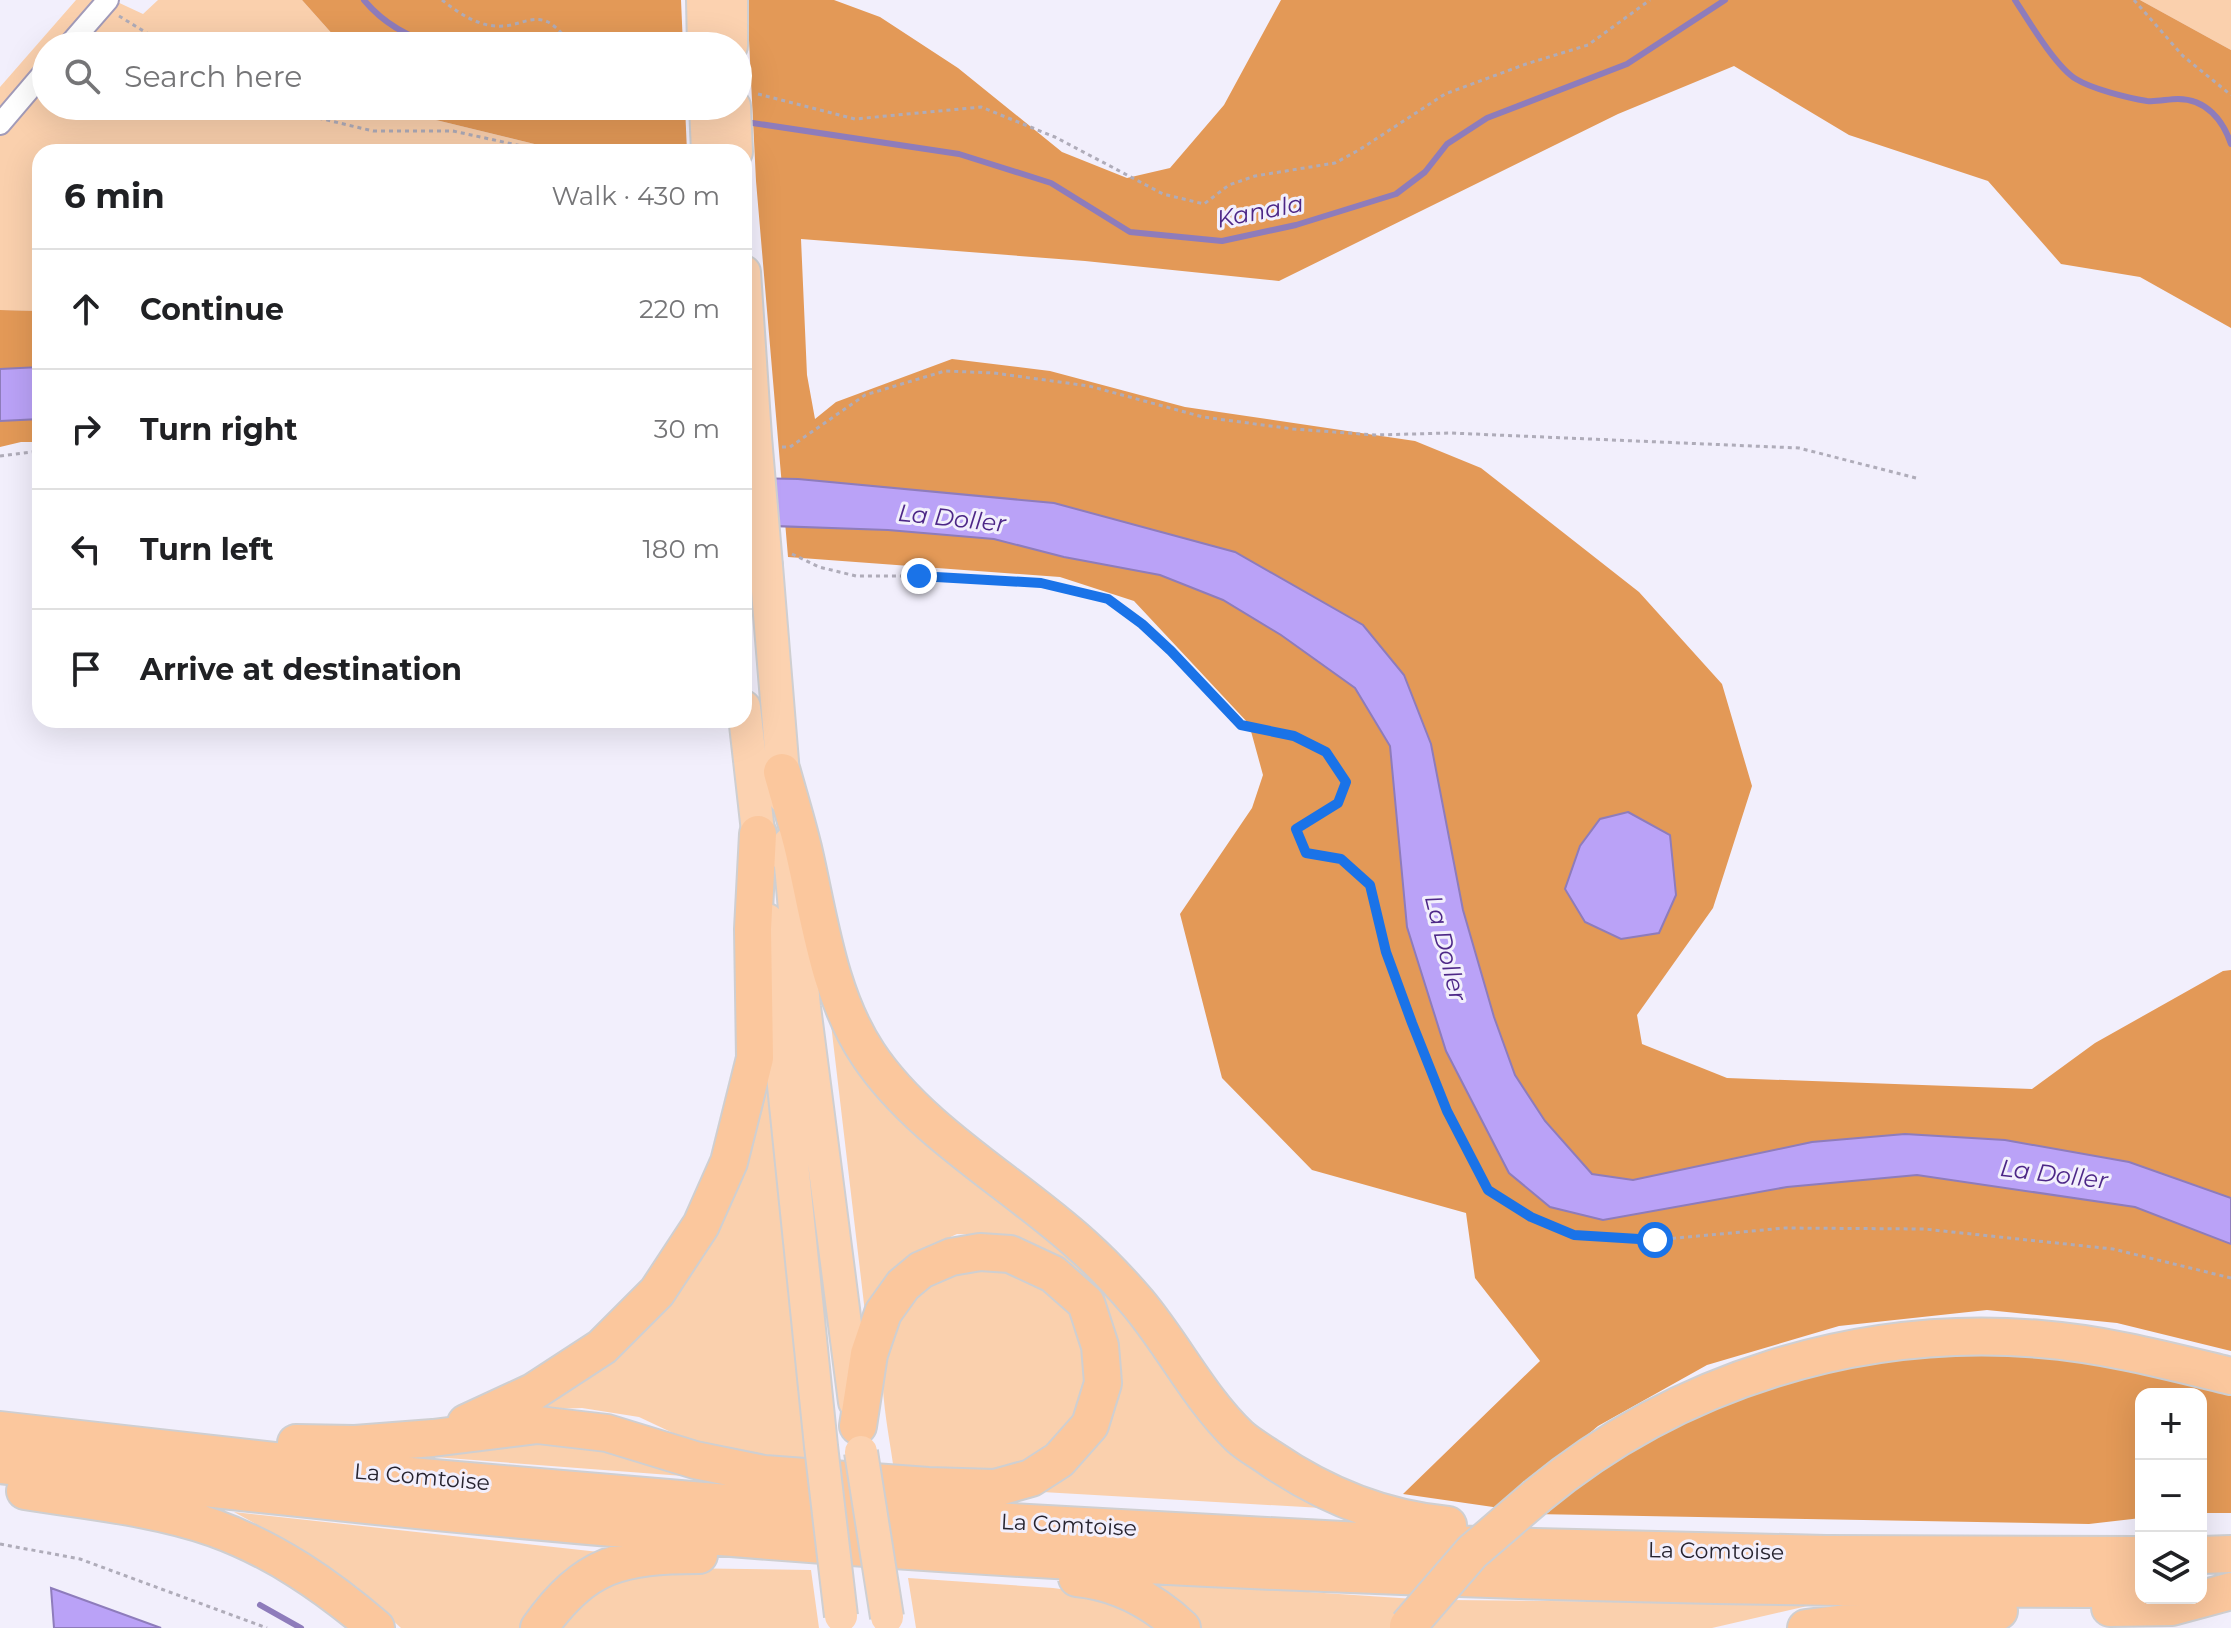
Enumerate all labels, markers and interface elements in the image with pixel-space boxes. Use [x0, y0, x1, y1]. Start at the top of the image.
search box [32, 32, 752, 120]
icon: search [60, 54, 104, 98]
text: Search here [124, 58, 302, 95]
text: 6 min [64, 175, 165, 217]
text: Walk · 430 m [551, 180, 720, 212]
water label: Kanala [1214, 188, 1306, 234]
icon: ahead [64, 287, 108, 331]
text: Continue [140, 291, 284, 328]
text: 220 m [639, 293, 720, 325]
icon: right [64, 407, 108, 451]
text: Turn right [140, 411, 297, 448]
text: 30 m [654, 413, 720, 445]
water label: La Doller [897, 498, 1009, 538]
icon: left [64, 527, 108, 571]
text: Turn left [140, 531, 273, 568]
text: 180 m [642, 533, 720, 565]
route end [901, 558, 937, 594]
icon: arrive [64, 647, 108, 691]
text: Arrive at destination [140, 651, 462, 688]
water label: La Doller [1419, 892, 1474, 1005]
water label: La Doller [1998, 1153, 2111, 1195]
route start [1637, 1222, 1673, 1258]
map controls [2135, 1388, 2207, 1604]
button: + [2135, 1388, 2207, 1460]
street label: La Comtoise [353, 1458, 491, 1496]
button: − [2135, 1460, 2207, 1532]
street label: La Comtoise [1000, 1508, 1138, 1542]
button: layers [2135, 1532, 2207, 1604]
street label: La Comtoise [1648, 1536, 1784, 1566]

